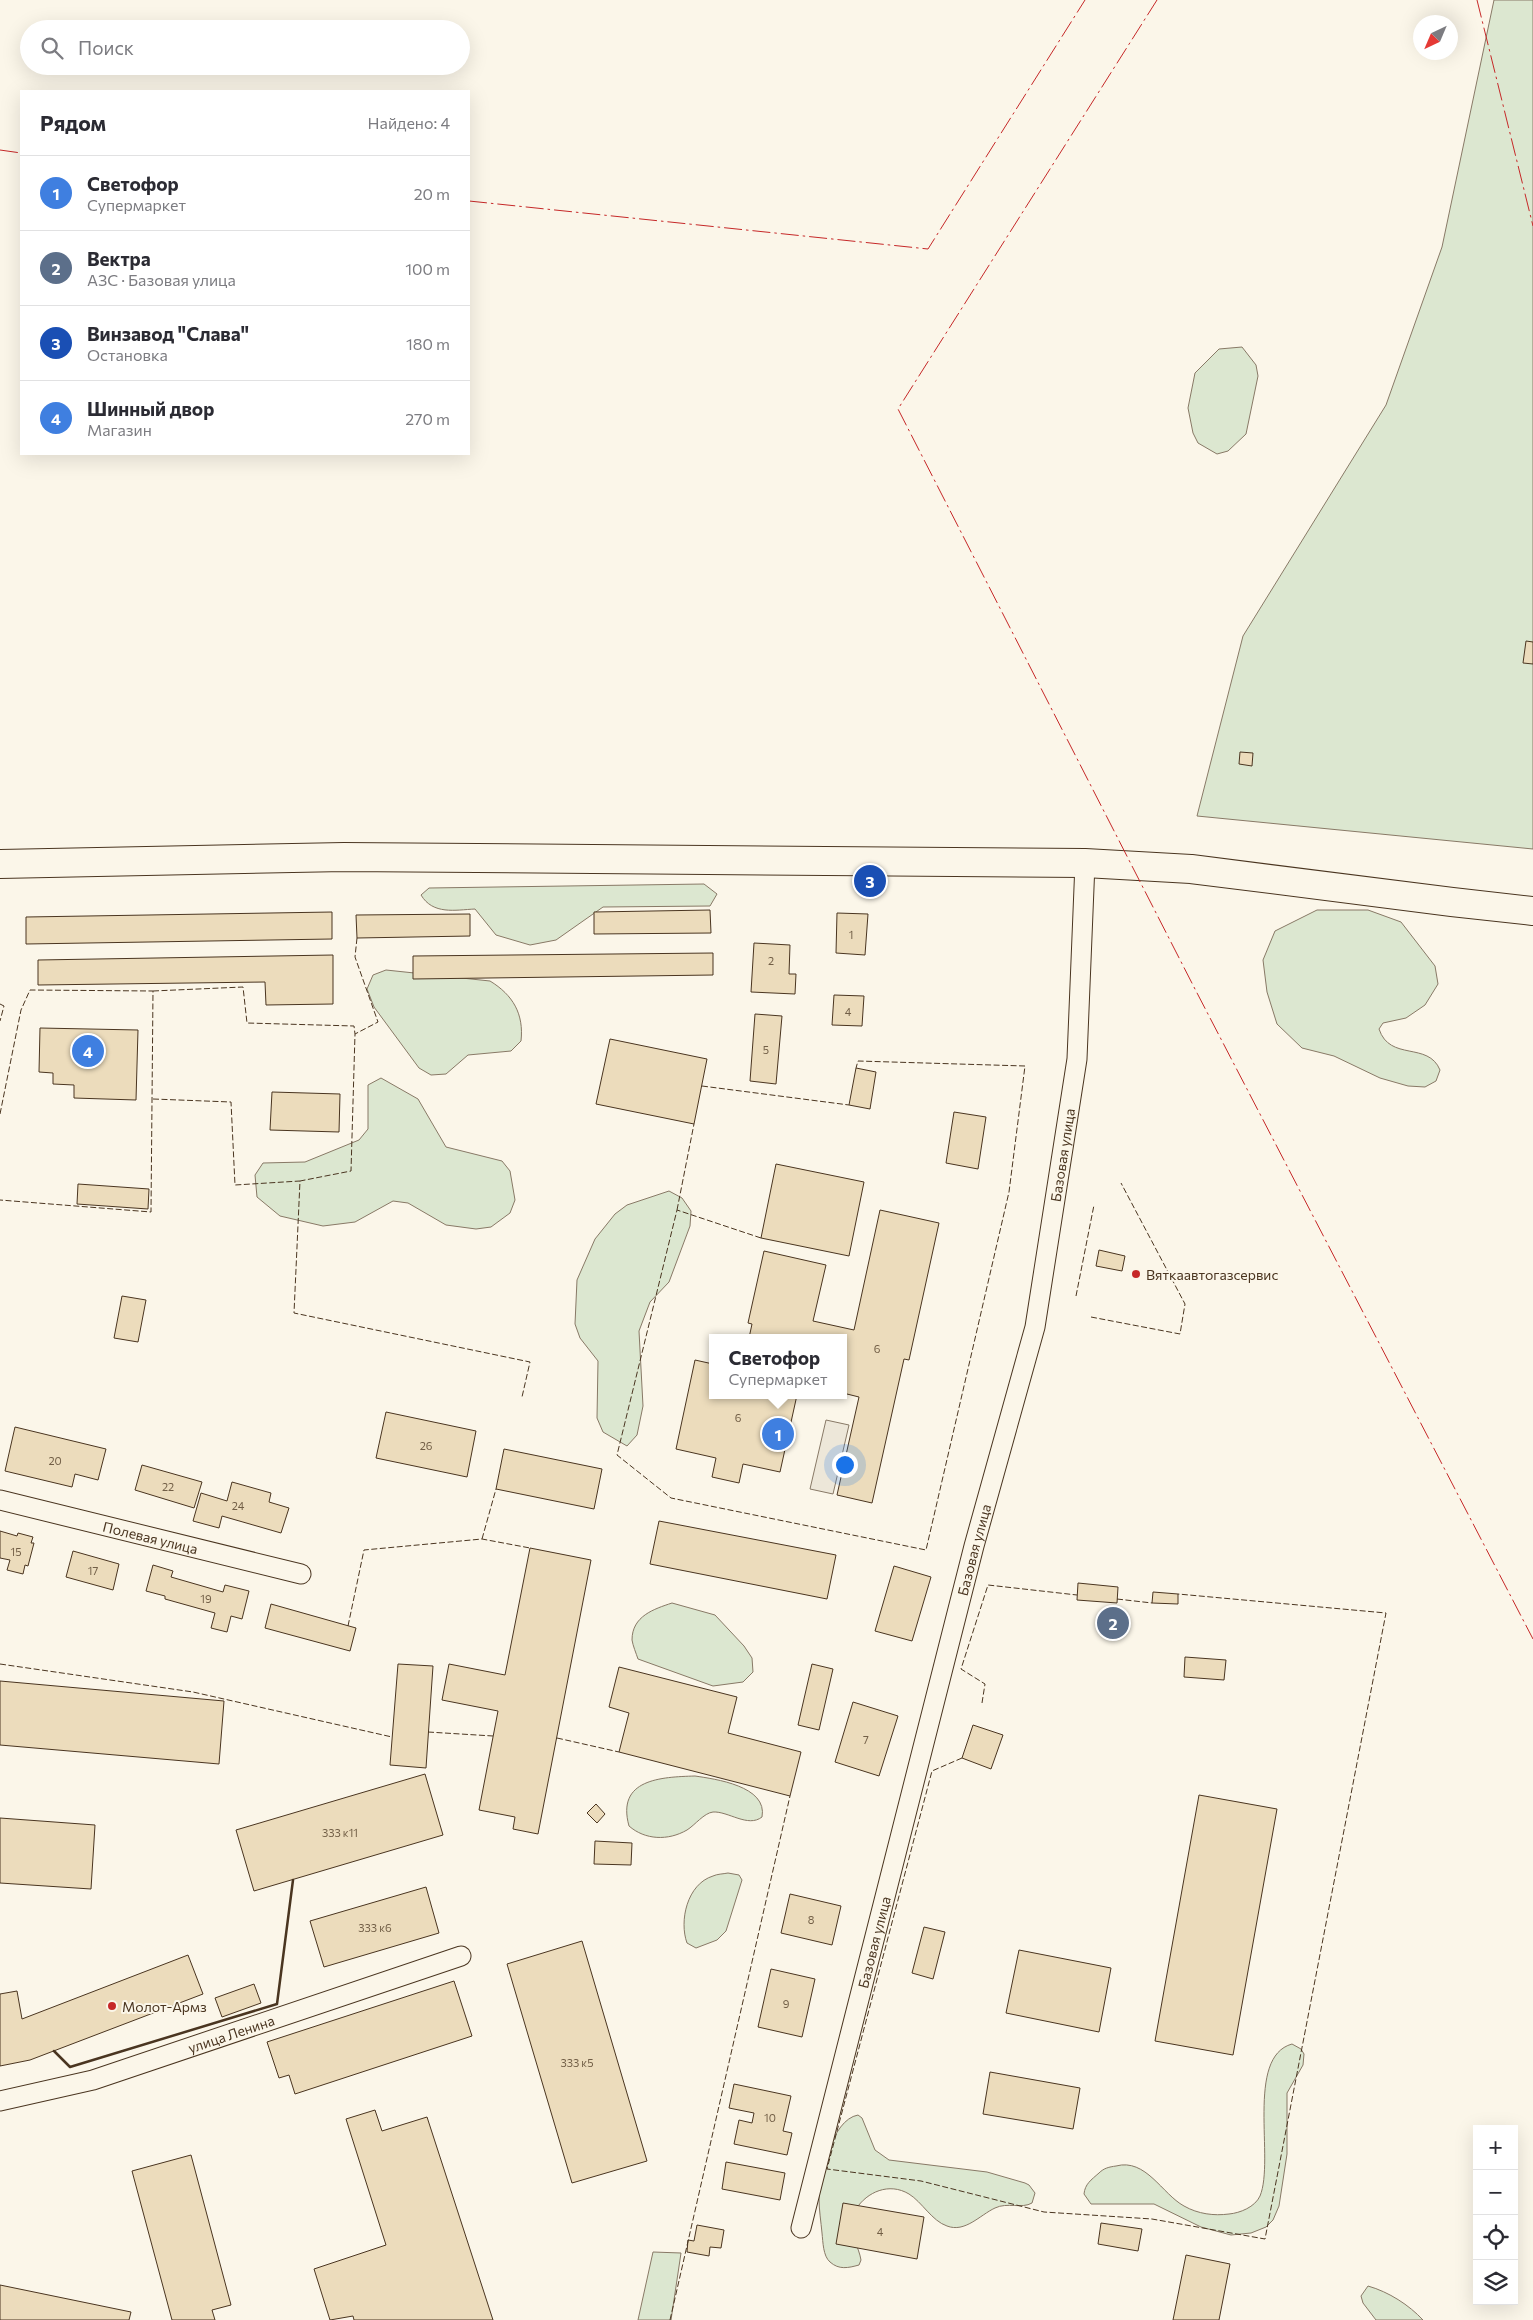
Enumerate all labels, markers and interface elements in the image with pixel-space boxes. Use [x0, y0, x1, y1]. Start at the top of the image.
north arrow [1413, 15, 1458, 60]
search box [20, 20, 470, 75]
icon: search [38, 34, 66, 62]
text: Поиск [78, 36, 134, 59]
text: Рядом [40, 110, 106, 135]
text: Найдено: 4 [368, 113, 450, 132]
text: Светофор [87, 172, 179, 195]
text: 1 [52, 184, 60, 203]
text: 20 m [414, 184, 450, 203]
text: Супермаркет [87, 195, 186, 214]
text: Вектра [87, 247, 151, 270]
text: 2 [51, 259, 61, 278]
text: 100 m [405, 259, 450, 278]
text: АЗС · Базовая улица [87, 270, 236, 289]
text: Винзавод "Слава" [87, 322, 249, 345]
text: 3 [51, 334, 61, 353]
text: 180 m [406, 334, 450, 353]
text: Остановка [87, 345, 168, 364]
text: Шинный двор [87, 397, 214, 420]
text: 4 [51, 409, 61, 428]
text: 270 m [405, 409, 450, 428]
text: Магазин [87, 420, 152, 439]
pin: 3 [854, 862, 886, 900]
house number: 1 [849, 928, 853, 941]
house number: 2 [768, 954, 774, 967]
house number: 4 [845, 1005, 852, 1018]
pin: 4 [72, 1032, 104, 1070]
house number: 5 [763, 1043, 769, 1056]
street label: Базовая улица [1046, 1107, 1078, 1203]
place label: Вяткаавтогазсервис [1146, 1266, 1278, 1283]
marker: Вяткаавтогазсервис [1130, 1268, 1142, 1280]
popup [709, 1334, 847, 1399]
house number: 6 [874, 1342, 881, 1355]
text: Светофор [728, 1346, 820, 1369]
text: Супермаркет [728, 1369, 828, 1388]
house number: 6 [735, 1411, 742, 1424]
pin: 1 [762, 1415, 794, 1453]
house number: 26 [420, 1439, 433, 1452]
your location [832, 1452, 858, 1478]
house number: 20 [48, 1454, 62, 1467]
house number: 22 [162, 1480, 174, 1493]
house number: 24 [232, 1499, 245, 1512]
street label: Базовая улица [953, 1502, 994, 1597]
street label: Полевая улица [101, 1517, 200, 1557]
house number: 15 [10, 1545, 22, 1558]
house number: 17 [88, 1564, 98, 1577]
house number: 19 [200, 1592, 212, 1605]
pin: 2 [1097, 1604, 1129, 1642]
house number: 7 [863, 1733, 869, 1746]
house number: 333 к11 [322, 1826, 358, 1839]
street label: Базовая улица [854, 1894, 893, 1990]
house number: 8 [808, 1913, 815, 1926]
house number: 333 к6 [358, 1921, 392, 1934]
house number: 9 [783, 1997, 790, 2010]
place label: Молот-Армз [122, 1998, 207, 2015]
marker: Молот-Армз [106, 2000, 118, 2012]
street label: улица Ленина [186, 2011, 276, 2056]
house number: 333 к5 [560, 2056, 594, 2069]
house number: 10 [764, 2111, 776, 2124]
map controls [1473, 2125, 1518, 2305]
button: + [1473, 2125, 1518, 2170]
button: − [1473, 2170, 1518, 2215]
button: locate [1473, 2215, 1518, 2260]
house number: 4 [877, 2225, 884, 2238]
button: layers [1473, 2260, 1518, 2305]

